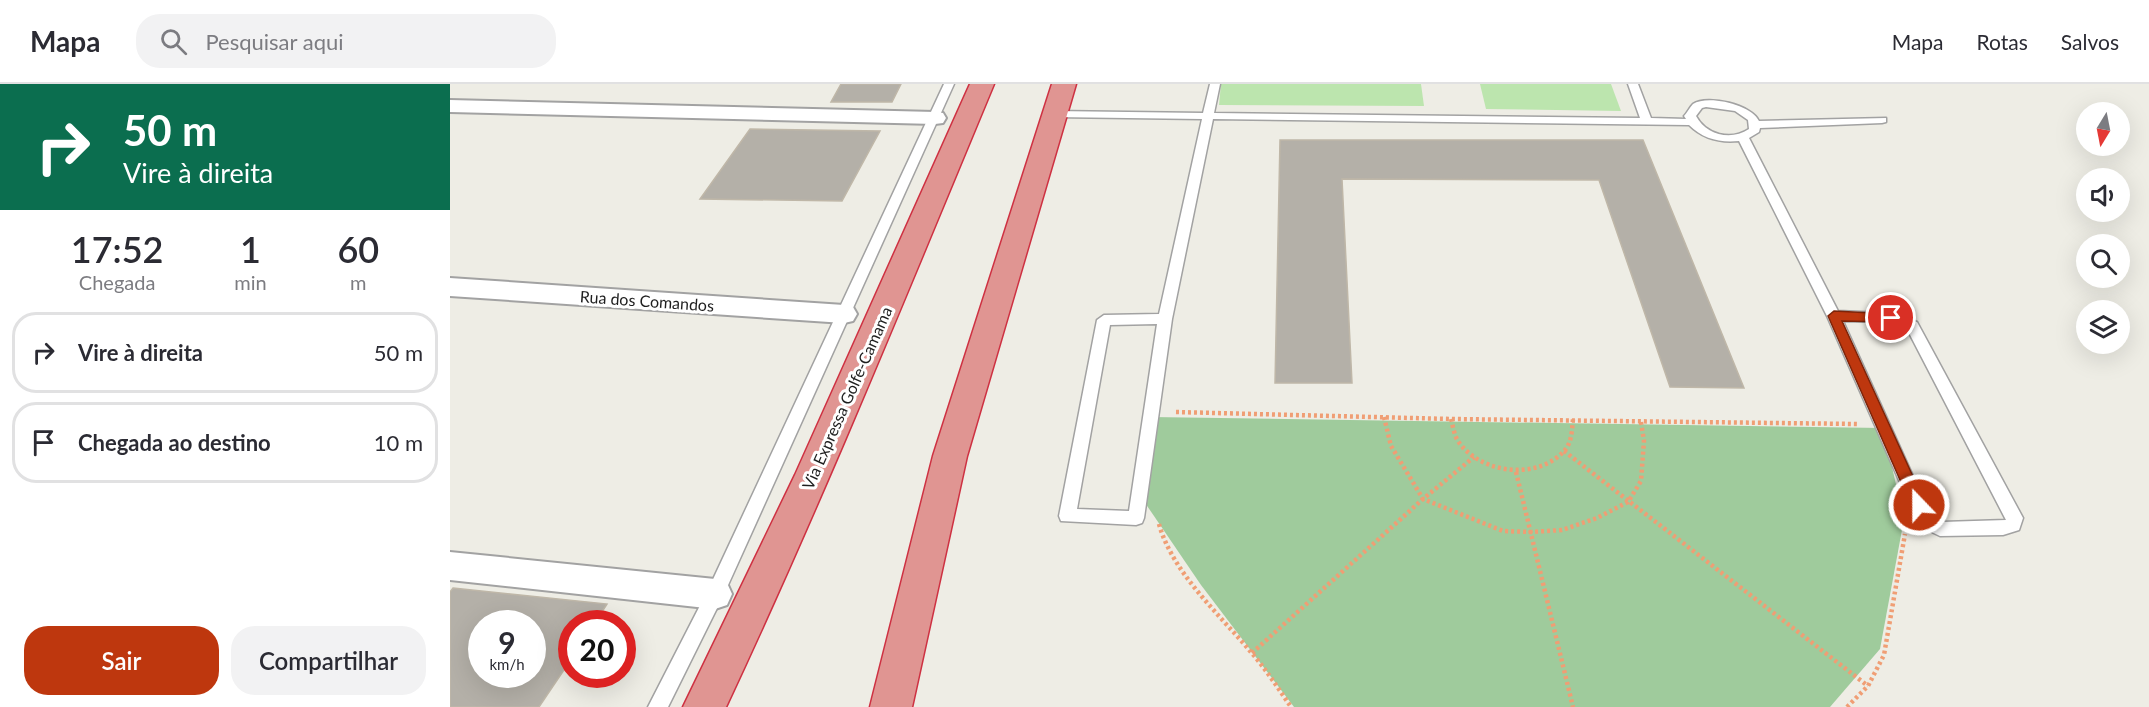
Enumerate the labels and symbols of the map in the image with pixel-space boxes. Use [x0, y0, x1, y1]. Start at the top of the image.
north arrow [2076, 102, 2130, 156]
street label: Rua dos Comandos [579, 286, 715, 315]
pin [1865, 292, 1916, 343]
street label: Via Expressa Golfe-Camama [798, 304, 895, 492]
position arrow [1887, 473, 1951, 537]
speed limit sign: 20 [558, 610, 636, 688]

